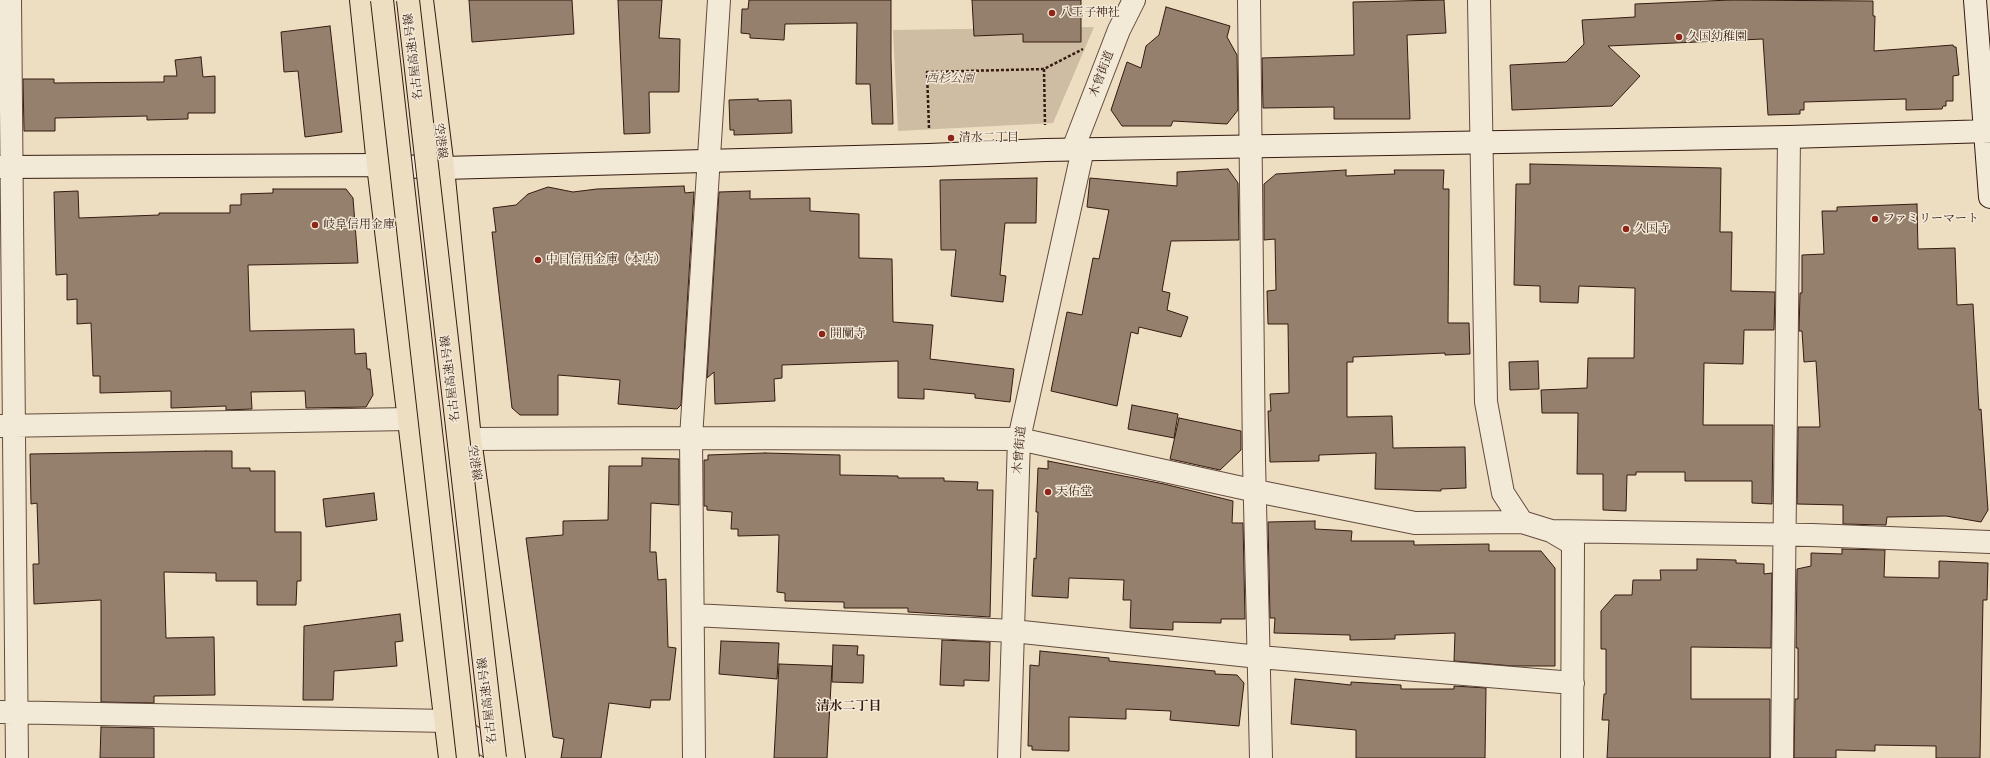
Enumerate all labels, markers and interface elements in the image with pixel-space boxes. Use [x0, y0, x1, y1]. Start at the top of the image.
place label: 八王子神社 [1060, 6, 1120, 20]
marker: 八王子神社 [1047, 8, 1057, 18]
street label: 名古屋高速1号線 [401, 12, 427, 102]
place label: 久国幼稚園 [1687, 30, 1747, 44]
marker: 久国幼稚園 [1674, 32, 1684, 42]
street label: 木曾街道 [1087, 49, 1117, 99]
park label: 西杉公園 [926, 72, 974, 86]
street label: 空港線 [431, 122, 449, 160]
place label: 清水二丁目 [959, 131, 1019, 145]
marker: 清水二丁目 [946, 133, 956, 143]
place label: ファミリーマート [1883, 212, 1979, 226]
marker: ファミリーマート [1870, 214, 1880, 224]
place label: 岐阜信用金庫 [323, 218, 395, 232]
marker: 岐阜信用金庫 [310, 220, 320, 230]
place label: 久国寺 [1634, 222, 1670, 236]
marker: 久国寺 [1621, 224, 1631, 234]
place label: 中日信用金庫（本店） [546, 253, 666, 267]
marker: 中日信用金庫（本店） [533, 255, 543, 265]
place label: 開闡寺 [830, 327, 866, 341]
marker: 開闡寺 [817, 329, 827, 339]
street label: 名古屋高速1号線 [438, 334, 464, 424]
street label: 木曾街道 [1011, 425, 1029, 475]
street label: 空港線 [464, 444, 484, 482]
place label: 天佑堂 [1056, 485, 1092, 499]
marker: 天佑堂 [1043, 487, 1053, 497]
street label: 名古屋高速1号線 [475, 656, 501, 746]
district label: 清水二丁目 [817, 699, 881, 715]

